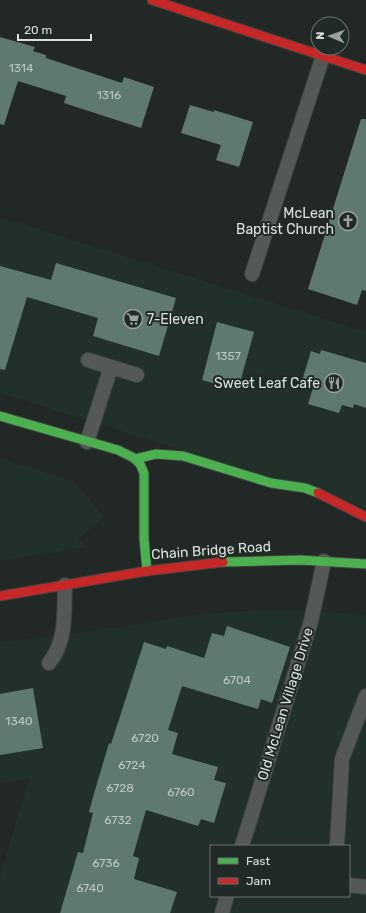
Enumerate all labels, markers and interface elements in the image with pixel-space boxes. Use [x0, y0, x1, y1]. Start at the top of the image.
scale bar [18, 16, 91, 42]
north arrow [310, 16, 350, 56]
text: 20 m [24, 23, 52, 37]
text: N [314, 31, 327, 40]
house number: 1314 [9, 61, 34, 75]
house number: 1316 [97, 88, 121, 102]
place label: McLean Baptist Church [236, 205, 334, 238]
church icon: McLean Baptist Church [337, 210, 359, 232]
supermarket icon: 7-Eleven [122, 308, 144, 330]
place label: 7-Eleven [147, 311, 204, 328]
house number: 1357 [215, 349, 241, 363]
restaurant icon: Sweet Leaf Cafe [323, 372, 345, 394]
place label: Sweet Leaf Cafe [214, 375, 320, 392]
street label: Chain Bridge Road [151, 538, 272, 563]
street label: Old McLean Village Drive [254, 626, 317, 783]
house number: 6704 [223, 673, 252, 687]
house number: 1340 [5, 714, 33, 728]
house number: 6720 [131, 731, 159, 745]
house number: 6724 [118, 758, 146, 772]
house number: 6728 [106, 781, 134, 795]
house number: 6760 [167, 785, 195, 799]
house number: 6732 [104, 813, 132, 827]
legend [210, 845, 350, 897]
text: Fast [246, 854, 270, 868]
house number: 6736 [92, 856, 120, 870]
text: Jam [246, 874, 271, 888]
house number: 6740 [76, 881, 104, 895]

